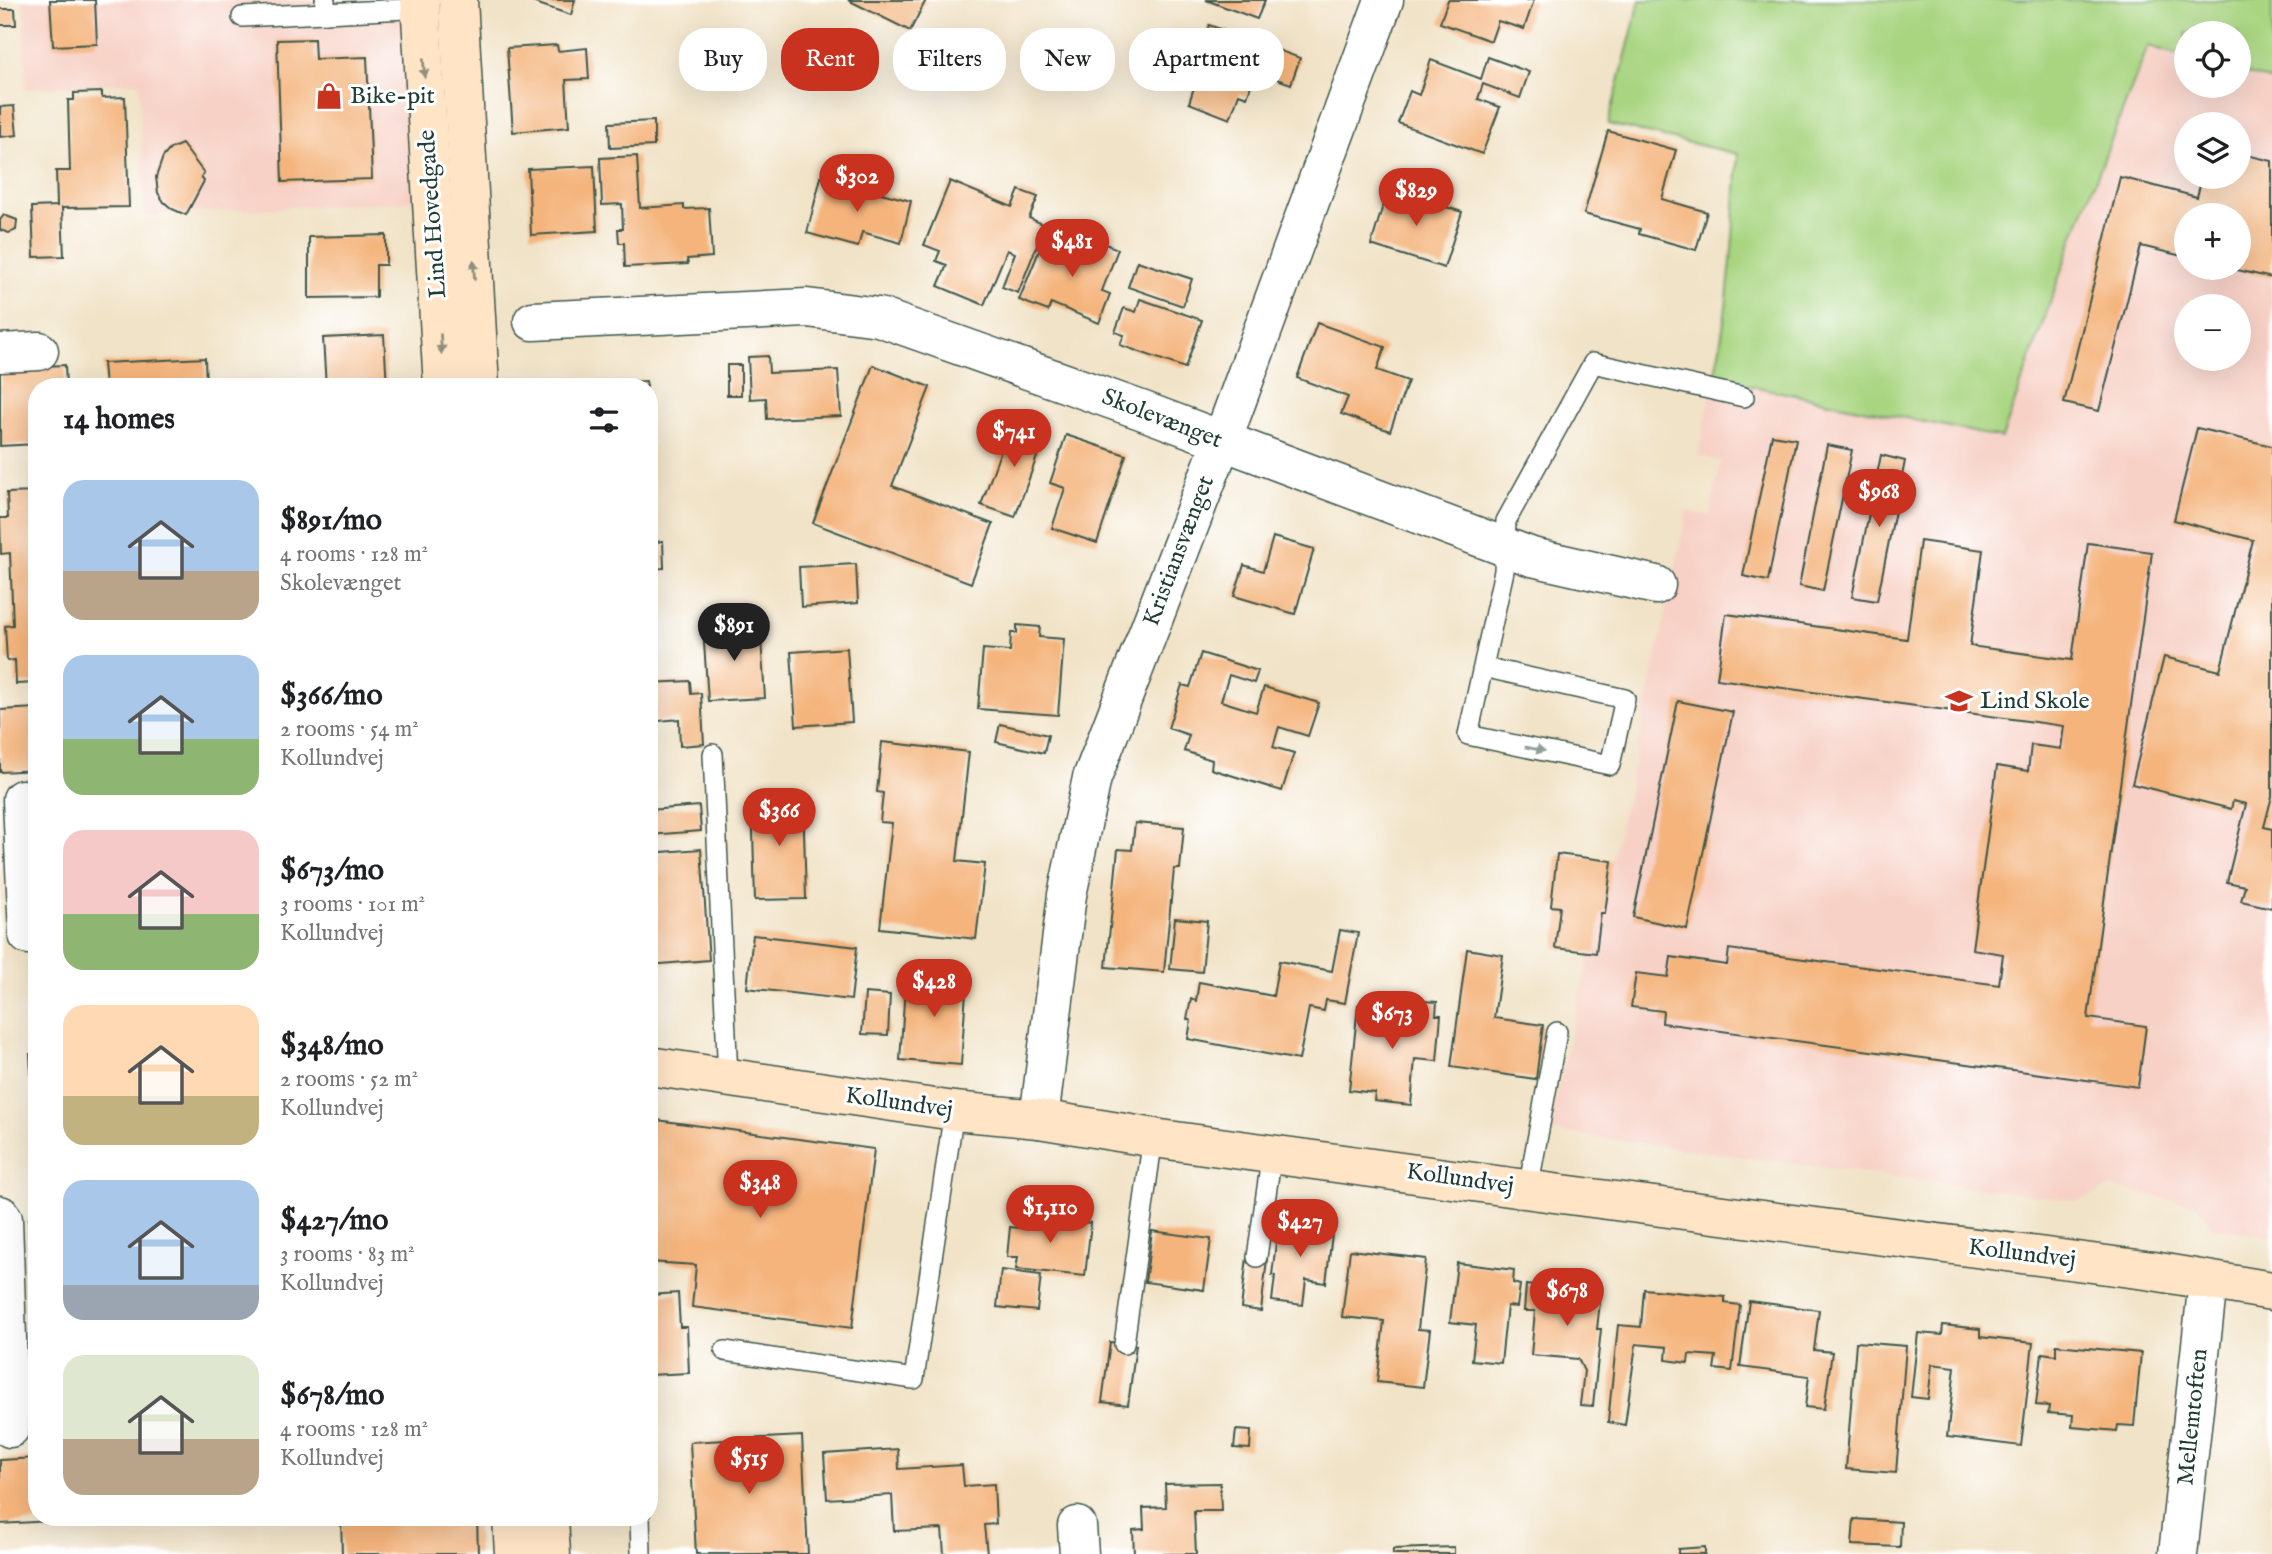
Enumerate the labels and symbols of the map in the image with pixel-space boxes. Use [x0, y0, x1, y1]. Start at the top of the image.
one-way arrow [419, 57, 430, 79]
shop icon: Bike-pit [314, 81, 344, 111]
place label: Bike-pit [350, 81, 435, 112]
street label: Lind Hovedgade [412, 129, 454, 299]
pin: $302 [816, 154, 898, 214]
pin: $829 [1375, 168, 1457, 228]
pin: $481 [1031, 219, 1113, 279]
one-way arrow [468, 258, 479, 280]
one-way arrow [436, 333, 447, 355]
street label: Skolevænget [1097, 382, 1227, 456]
pin: $741 [973, 410, 1055, 469]
pin: $968 [1838, 470, 1920, 529]
street label: Kristiansvænget [1136, 471, 1222, 631]
pin: $891 [693, 604, 775, 663]
school or university icon: Lind Skole [1944, 686, 1974, 716]
place label: Lind Skole [1980, 686, 2090, 717]
one-way arrow [1524, 744, 1546, 755]
pin: $366 [738, 788, 820, 848]
pin: $428 [893, 960, 975, 1019]
pin: $673 [1351, 992, 1433, 1051]
street label: Kollundvej [843, 1080, 955, 1126]
street label: Kollundvej [1404, 1156, 1516, 1202]
pin: $348 [719, 1160, 801, 1220]
pin: $1,110 [993, 1186, 1107, 1245]
pin: $427 [1259, 1200, 1341, 1259]
street label: Kollundvej [1966, 1232, 2078, 1276]
pin: $678 [1526, 1268, 1608, 1328]
street label: Mellemtoften [2170, 1347, 2216, 1487]
pin: $515 [708, 1436, 790, 1496]

